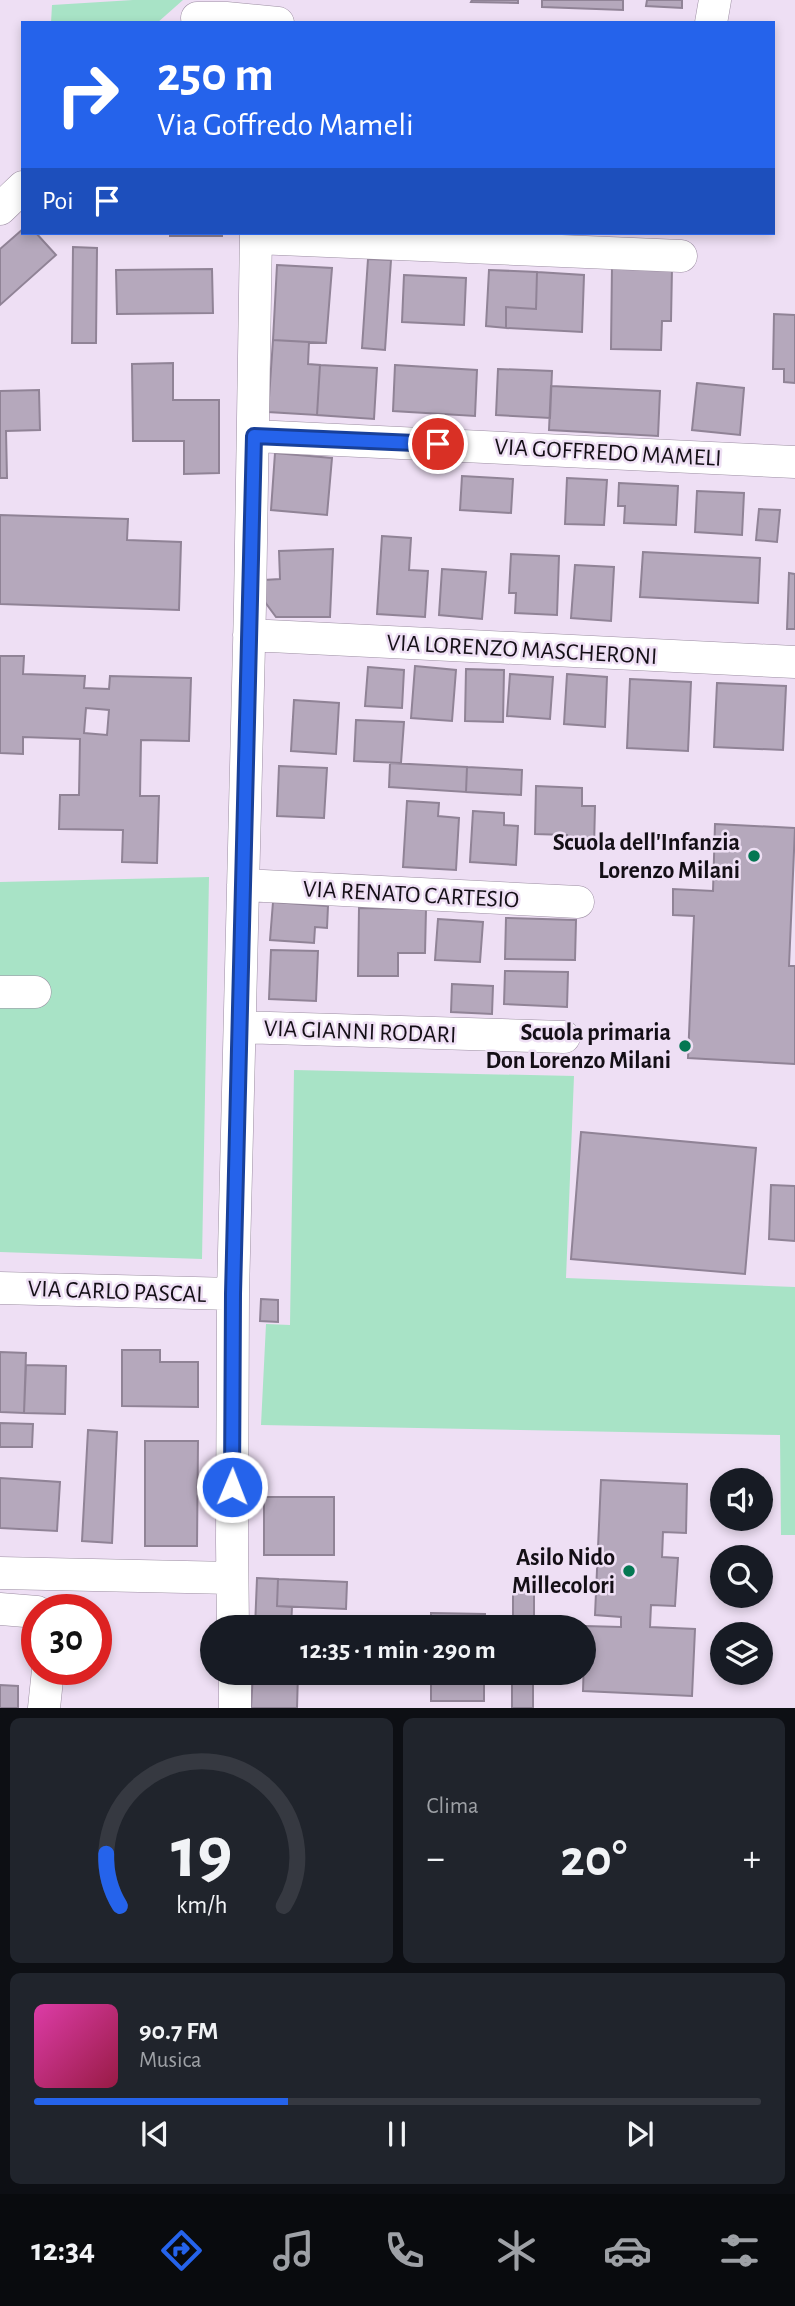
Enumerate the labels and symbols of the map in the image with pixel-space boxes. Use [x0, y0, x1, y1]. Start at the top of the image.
pin [408, 414, 468, 474]
street label: VIA GOFFREDO MAMELI [494, 435, 722, 471]
street label: VIA LORENZO MASCHERONI [386, 631, 658, 669]
place label: Scuola dell'Infanzia Lorenzo Milani [553, 831, 740, 883]
marker: Scuola dell'Infanzia Lorenzo Milani [746, 848, 762, 864]
street label: VIA RENATO CARTESIO [302, 877, 520, 913]
street label: VIA GIANNI RODARI [263, 1017, 457, 1047]
place label: Scuola primaria Don Lorenzo Milani [485, 1021, 671, 1073]
marker: Scuola primaria Don Lorenzo Milani [677, 1038, 693, 1054]
street label: VIA CARLO PASCAL [27, 1277, 207, 1307]
position arrow [195, 1450, 269, 1524]
place label: Asilo Nido Millecolori [512, 1546, 615, 1598]
marker: Asilo Nido Millecolori [621, 1563, 637, 1579]
speed limit sign: 30 [21, 1594, 112, 1685]

